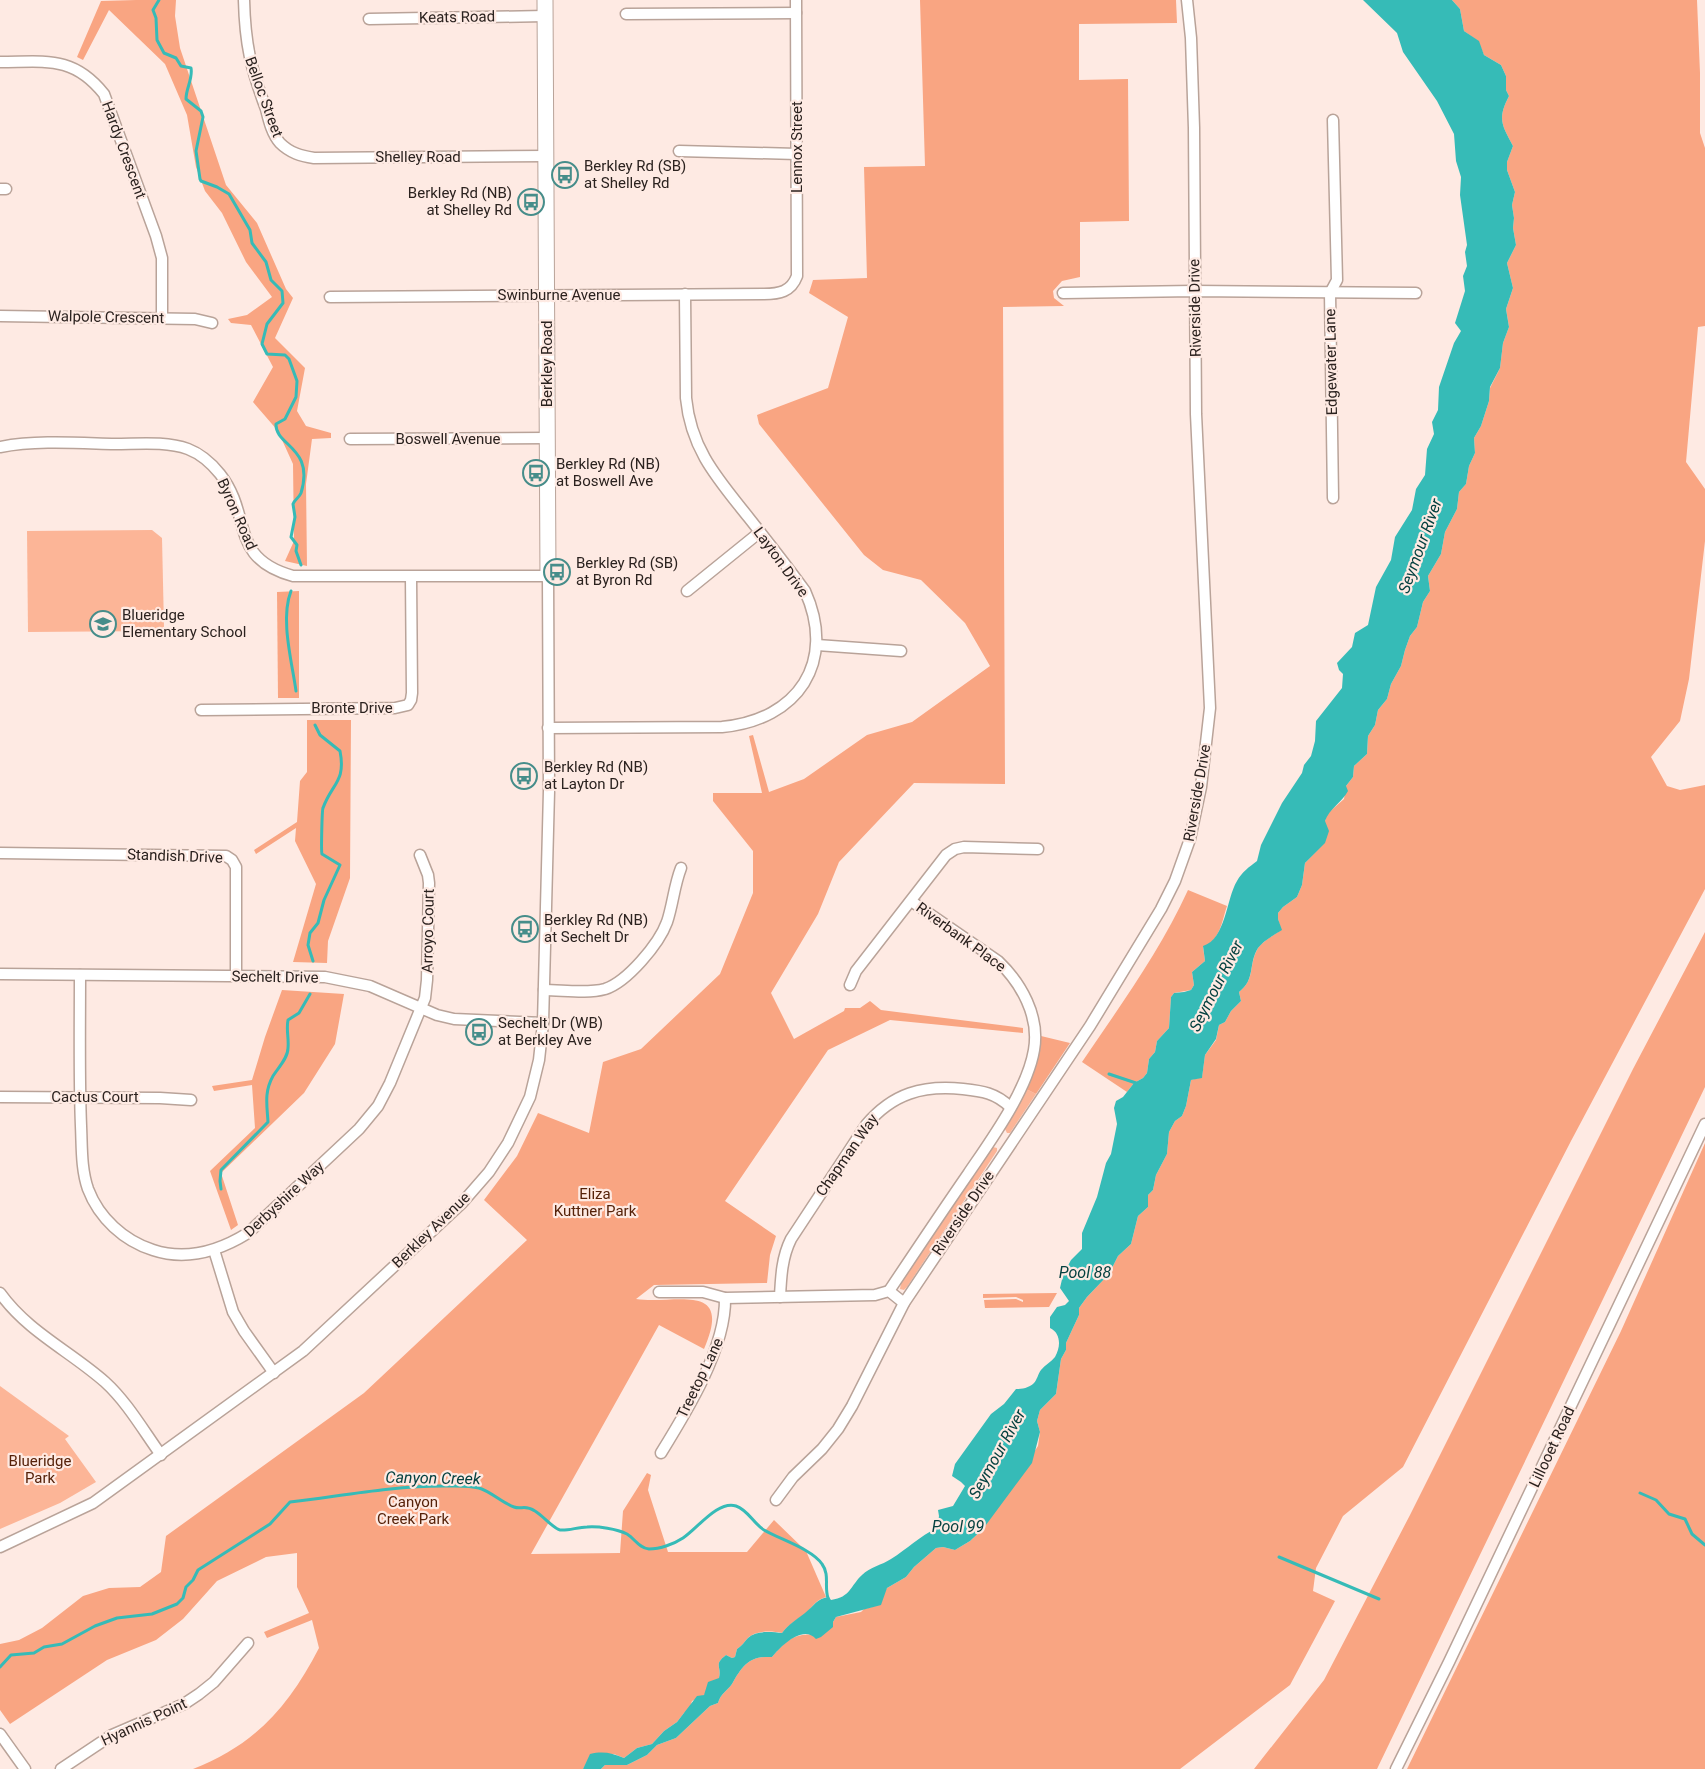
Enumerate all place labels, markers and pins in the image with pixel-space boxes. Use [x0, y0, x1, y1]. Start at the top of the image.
place label: Berkley Rd (SB) at Shelley Rd [584, 157, 686, 192]
bus stop icon: Berkley Rd (SB) at Shelley Rd [550, 160, 580, 190]
place label: Berkley Rd (NB) at Shelley Rd [408, 184, 512, 219]
bus stop icon: Berkley Rd (NB) at Shelley Rd [516, 187, 546, 217]
place label: Berkley Rd (NB) at Boswell Ave [556, 455, 660, 490]
bus stop icon: Berkley Rd (NB) at Boswell Ave [521, 458, 551, 488]
place label: Berkley Rd (SB) at Byron Rd [576, 554, 678, 589]
bus stop icon: Berkley Rd (SB) at Byron Rd [542, 557, 572, 587]
place label: Blueridge Elementary School [122, 606, 246, 641]
school or university icon: Blueridge Elementary School [88, 609, 118, 639]
place label: Berkley Rd (NB) at Layton Dr [544, 758, 648, 793]
bus stop icon: Berkley Rd (NB) at Layton Dr [509, 761, 539, 791]
place label: Berkley Rd (NB) at Sechelt Dr [544, 911, 648, 946]
bus stop icon: Berkley Rd (NB) at Sechelt Dr [510, 914, 540, 944]
place label: Sechelt Dr (WB) at Berkley Ave [498, 1014, 603, 1049]
bus stop icon: Sechelt Dr (WB) at Berkley Ave [464, 1017, 494, 1047]

